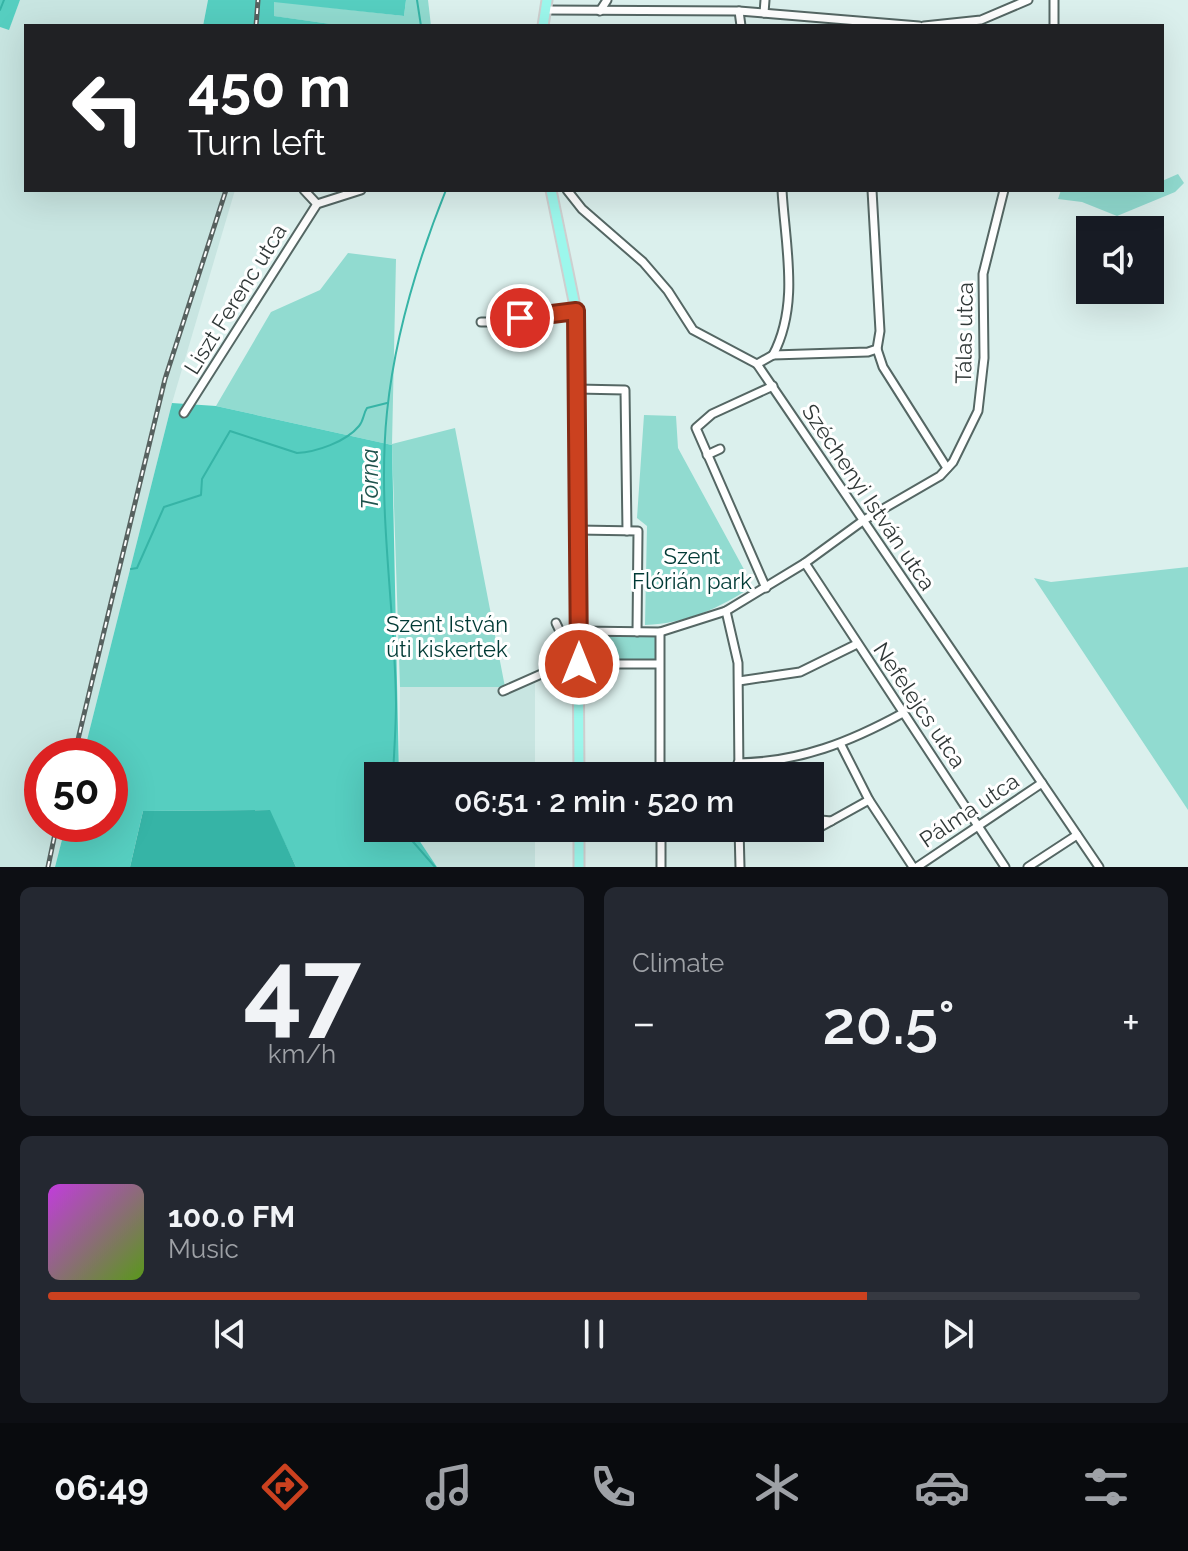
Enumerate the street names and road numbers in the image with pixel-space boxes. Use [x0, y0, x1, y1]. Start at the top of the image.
street label: Liszt Ferenc utca [178, 219, 292, 379]
street label: Tálas utca [950, 282, 978, 384]
street label: Széchenyi István utca [797, 399, 941, 595]
street label: Nefelejcs utca [868, 637, 972, 773]
street label: Pálma utca [915, 767, 1023, 853]

